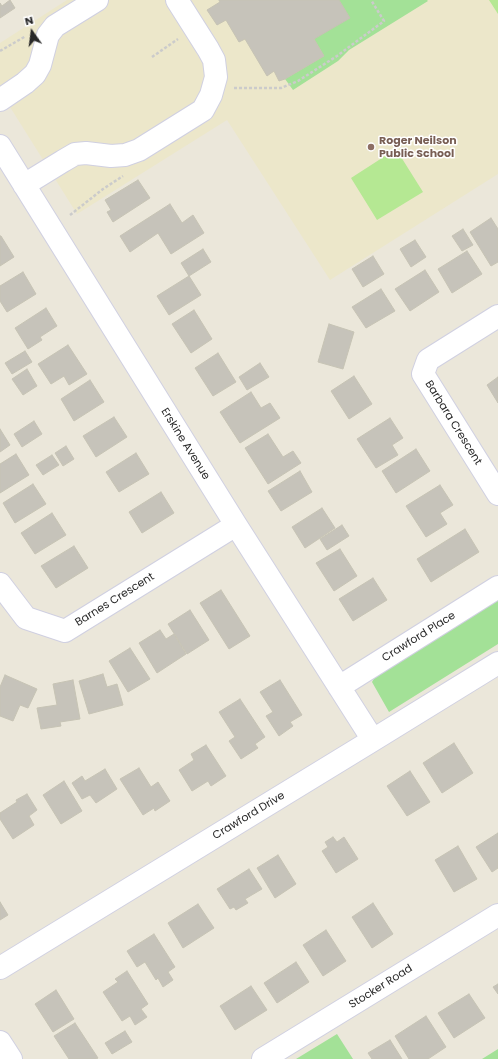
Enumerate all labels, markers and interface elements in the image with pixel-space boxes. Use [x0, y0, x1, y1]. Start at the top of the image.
north arrow [12, 12, 52, 52]
text: N [23, 12, 35, 29]
place label: Roger Neilson Public School [379, 134, 457, 160]
marker: Roger Neilson Public School [366, 142, 376, 152]
street label: Barbara Crescent [422, 378, 484, 468]
street label: Erskine Avenue [158, 406, 212, 482]
street label: Barnes Crescent [73, 570, 157, 630]
street label: Crawford Place [380, 609, 458, 665]
street label: Crawford Drive [211, 789, 287, 843]
street label: Stocker Road [347, 962, 415, 1012]

